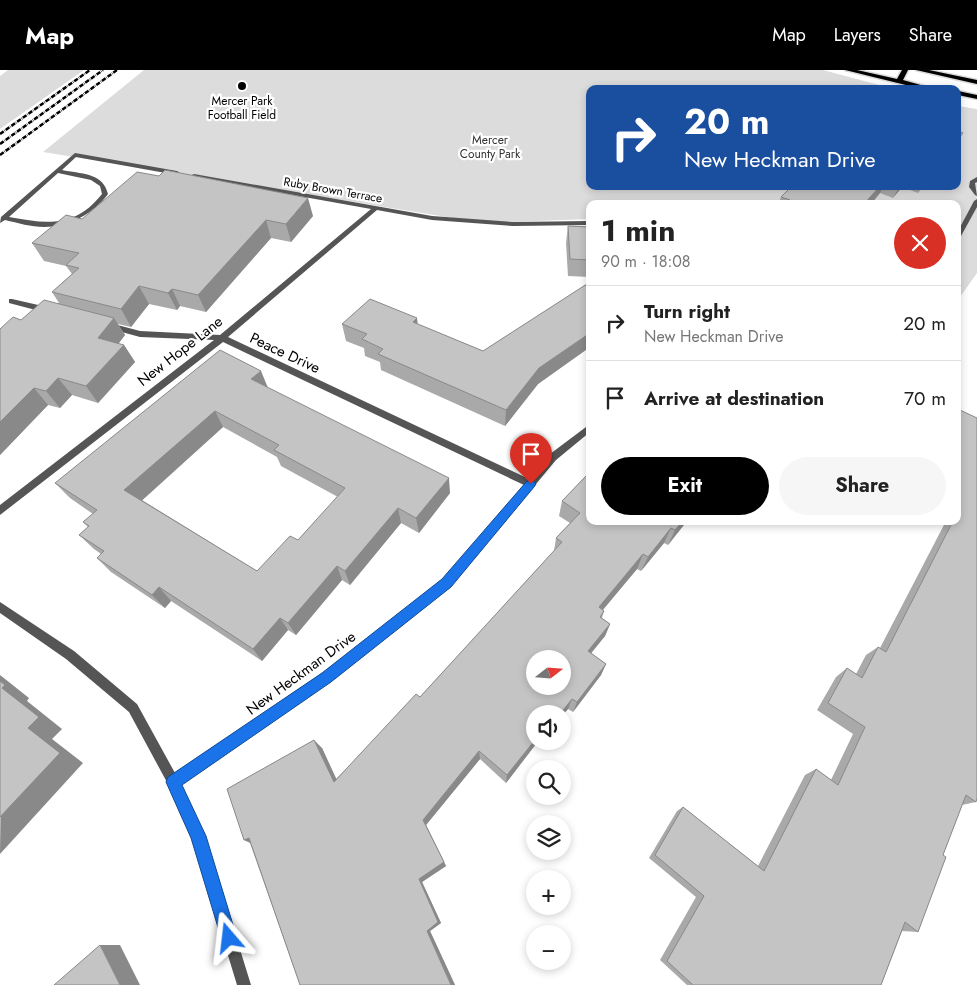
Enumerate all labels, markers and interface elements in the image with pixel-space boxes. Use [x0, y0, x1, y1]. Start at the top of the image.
text: Map [25, 18, 74, 53]
text: Map [772, 22, 806, 48]
text: Layers [834, 22, 881, 48]
text: Share [909, 22, 952, 48]
marker: Mercer Park Football Field [236, 80, 248, 92]
place label: Mercer Park Football Field [208, 92, 276, 124]
text: 20 m [684, 97, 769, 147]
icon: right [601, 105, 666, 170]
park label: Mercer County Park [460, 131, 521, 163]
text: New Heckman Drive [684, 143, 876, 175]
street label: Ruby Brown Terrace [282, 172, 384, 208]
text: 1 min [601, 209, 675, 252]
button: close [894, 217, 946, 269]
text: 90 m · 18:08 [601, 250, 691, 273]
text: Turn right [644, 298, 730, 325]
icon: right [601, 309, 629, 337]
street label: New Hope Lane [133, 310, 228, 391]
text: 20 m [903, 310, 946, 337]
text: New Heckman Drive [644, 325, 783, 348]
street label: Peace Drive [246, 327, 324, 379]
icon: arrive [601, 384, 629, 412]
text: Arrive at destination [644, 385, 824, 412]
text: 70 m [904, 385, 946, 412]
pin [510, 433, 552, 484]
icon: arrive [517, 440, 545, 468]
button: Exit [601, 457, 769, 515]
button: Share [779, 457, 946, 515]
street label: New Heckman Drive [242, 626, 361, 720]
north arrow [526, 650, 571, 695]
map controls [526, 650, 571, 970]
button: sound [526, 705, 571, 750]
button: search [526, 760, 571, 805]
button: layers [526, 815, 571, 860]
button: + [526, 870, 571, 915]
position arrow [202, 911, 254, 963]
button: − [526, 925, 571, 970]

